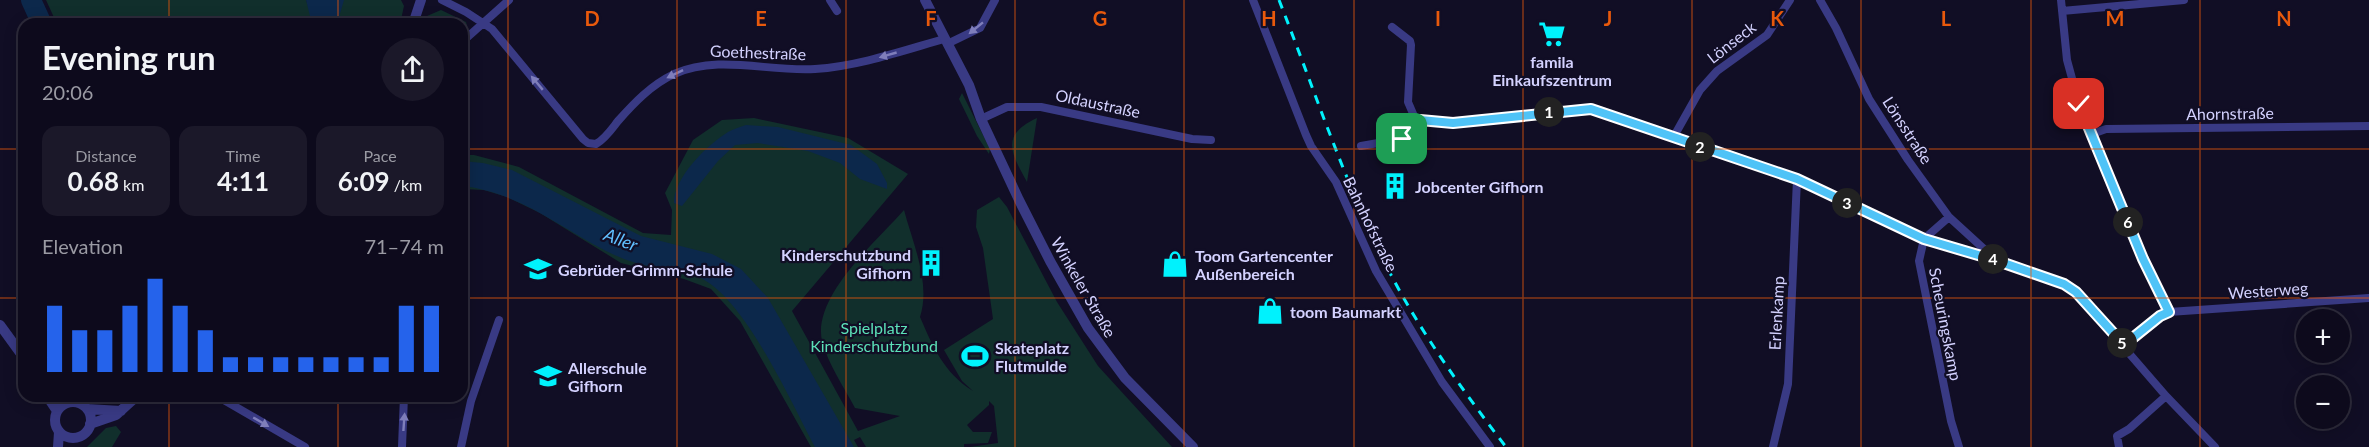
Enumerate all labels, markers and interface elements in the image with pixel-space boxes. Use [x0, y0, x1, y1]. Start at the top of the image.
text: D [584, 6, 600, 30]
text: E [755, 6, 767, 30]
text: F [925, 6, 937, 30]
text: G [1093, 6, 1107, 30]
text: H [1261, 6, 1277, 30]
text: I [1435, 6, 1441, 30]
text: J [1604, 6, 1612, 30]
text: K [1770, 6, 1784, 30]
text: L [1941, 6, 1952, 30]
text: M [2106, 6, 2124, 30]
text: N [2276, 6, 2292, 30]
street label: Lönseck [1703, 17, 1760, 67]
supermarket icon: famila Einkaufszentrum [1537, 19, 1567, 49]
one-way arrow [968, 21, 984, 34]
text: Evening run [42, 37, 216, 77]
button: share [381, 38, 444, 101]
street label: Goethestraße [710, 41, 806, 63]
one-way arrow [879, 51, 897, 60]
place label: famila Einkaufszentrum [1492, 52, 1612, 89]
one-way arrow [667, 70, 684, 79]
one-way arrow [530, 75, 543, 91]
pin [2053, 78, 2104, 129]
text: 20:06 [42, 80, 93, 104]
street label: Oldaustraße [1054, 85, 1142, 121]
icon: check [2062, 87, 2095, 120]
street label: Lönsstraße [1879, 93, 1937, 167]
pin: 1 [1534, 97, 1564, 127]
text: 1 [1544, 102, 1554, 121]
street label: Ahornstraße [2186, 103, 2274, 123]
pin [1376, 113, 1427, 164]
icon: arrive [1385, 122, 1418, 155]
pin: 2 [1685, 132, 1715, 162]
text: 2 [1695, 137, 1705, 156]
text: Distance [75, 146, 137, 165]
text: Time [226, 146, 260, 165]
text: Pace [363, 146, 397, 165]
text: 0.68 [68, 165, 119, 197]
text: 4:11 [217, 165, 269, 197]
text: 6:09 [338, 165, 390, 197]
building icon: Jobcenter Gifhorn [1380, 171, 1410, 201]
street label: Bahnhofstraße [1340, 173, 1402, 275]
text: km [119, 175, 144, 194]
text: /km [390, 175, 422, 194]
place label: Jobcenter Gifhorn [1415, 177, 1544, 196]
pin: 3 [1832, 188, 1862, 218]
text: 3 [1842, 193, 1852, 212]
pin: 6 [2113, 207, 2143, 237]
text: 6 [2123, 212, 2133, 231]
water label: Aller [600, 222, 642, 256]
street label: Winkeler Straße [1048, 233, 1120, 341]
text: Elevation [42, 234, 123, 258]
text: 71–74 m [364, 234, 444, 258]
pin: 4 [1978, 244, 2008, 274]
place label: Kinderschutzbund Gifhorn [781, 245, 911, 282]
place label: Toom Gartencenter Außenbereich [1194, 246, 1333, 283]
building icon: Kinderschutzbund Gifhorn [916, 248, 946, 278]
shop icon: Toom Gartencenter Außenbereich [1160, 249, 1190, 279]
text: 4 [1988, 249, 1998, 268]
school or university icon: Gebrüder-Grimm-Schule [523, 254, 553, 284]
place label: Gebrüder-Grimm-Schule [558, 260, 733, 279]
street label: Scheuringskamp [1926, 266, 1966, 382]
street label: Erlenkamp [1765, 275, 1787, 351]
street label: Westerweg [2227, 278, 2309, 302]
shop icon: toom Baumarkt [1255, 296, 1285, 326]
place label: toom Baumarkt [1290, 302, 1401, 321]
map controls [2296, 309, 2350, 429]
button: + [2296, 309, 2350, 363]
park label: Spielplatz Kinderschutzbund [810, 318, 938, 355]
pin: 5 [2107, 328, 2137, 358]
text: 5 [2117, 333, 2127, 352]
place label: Skateplatz Flutmulde [995, 338, 1069, 375]
sports icon: Skateplatz Flutmulde [960, 341, 990, 371]
place label: Allerschule Gifhorn [567, 358, 647, 395]
school or university icon: Allerschule Gifhorn [533, 361, 563, 391]
button: − [2296, 375, 2350, 429]
one-way arrow [399, 412, 408, 431]
one-way arrow [253, 416, 269, 427]

